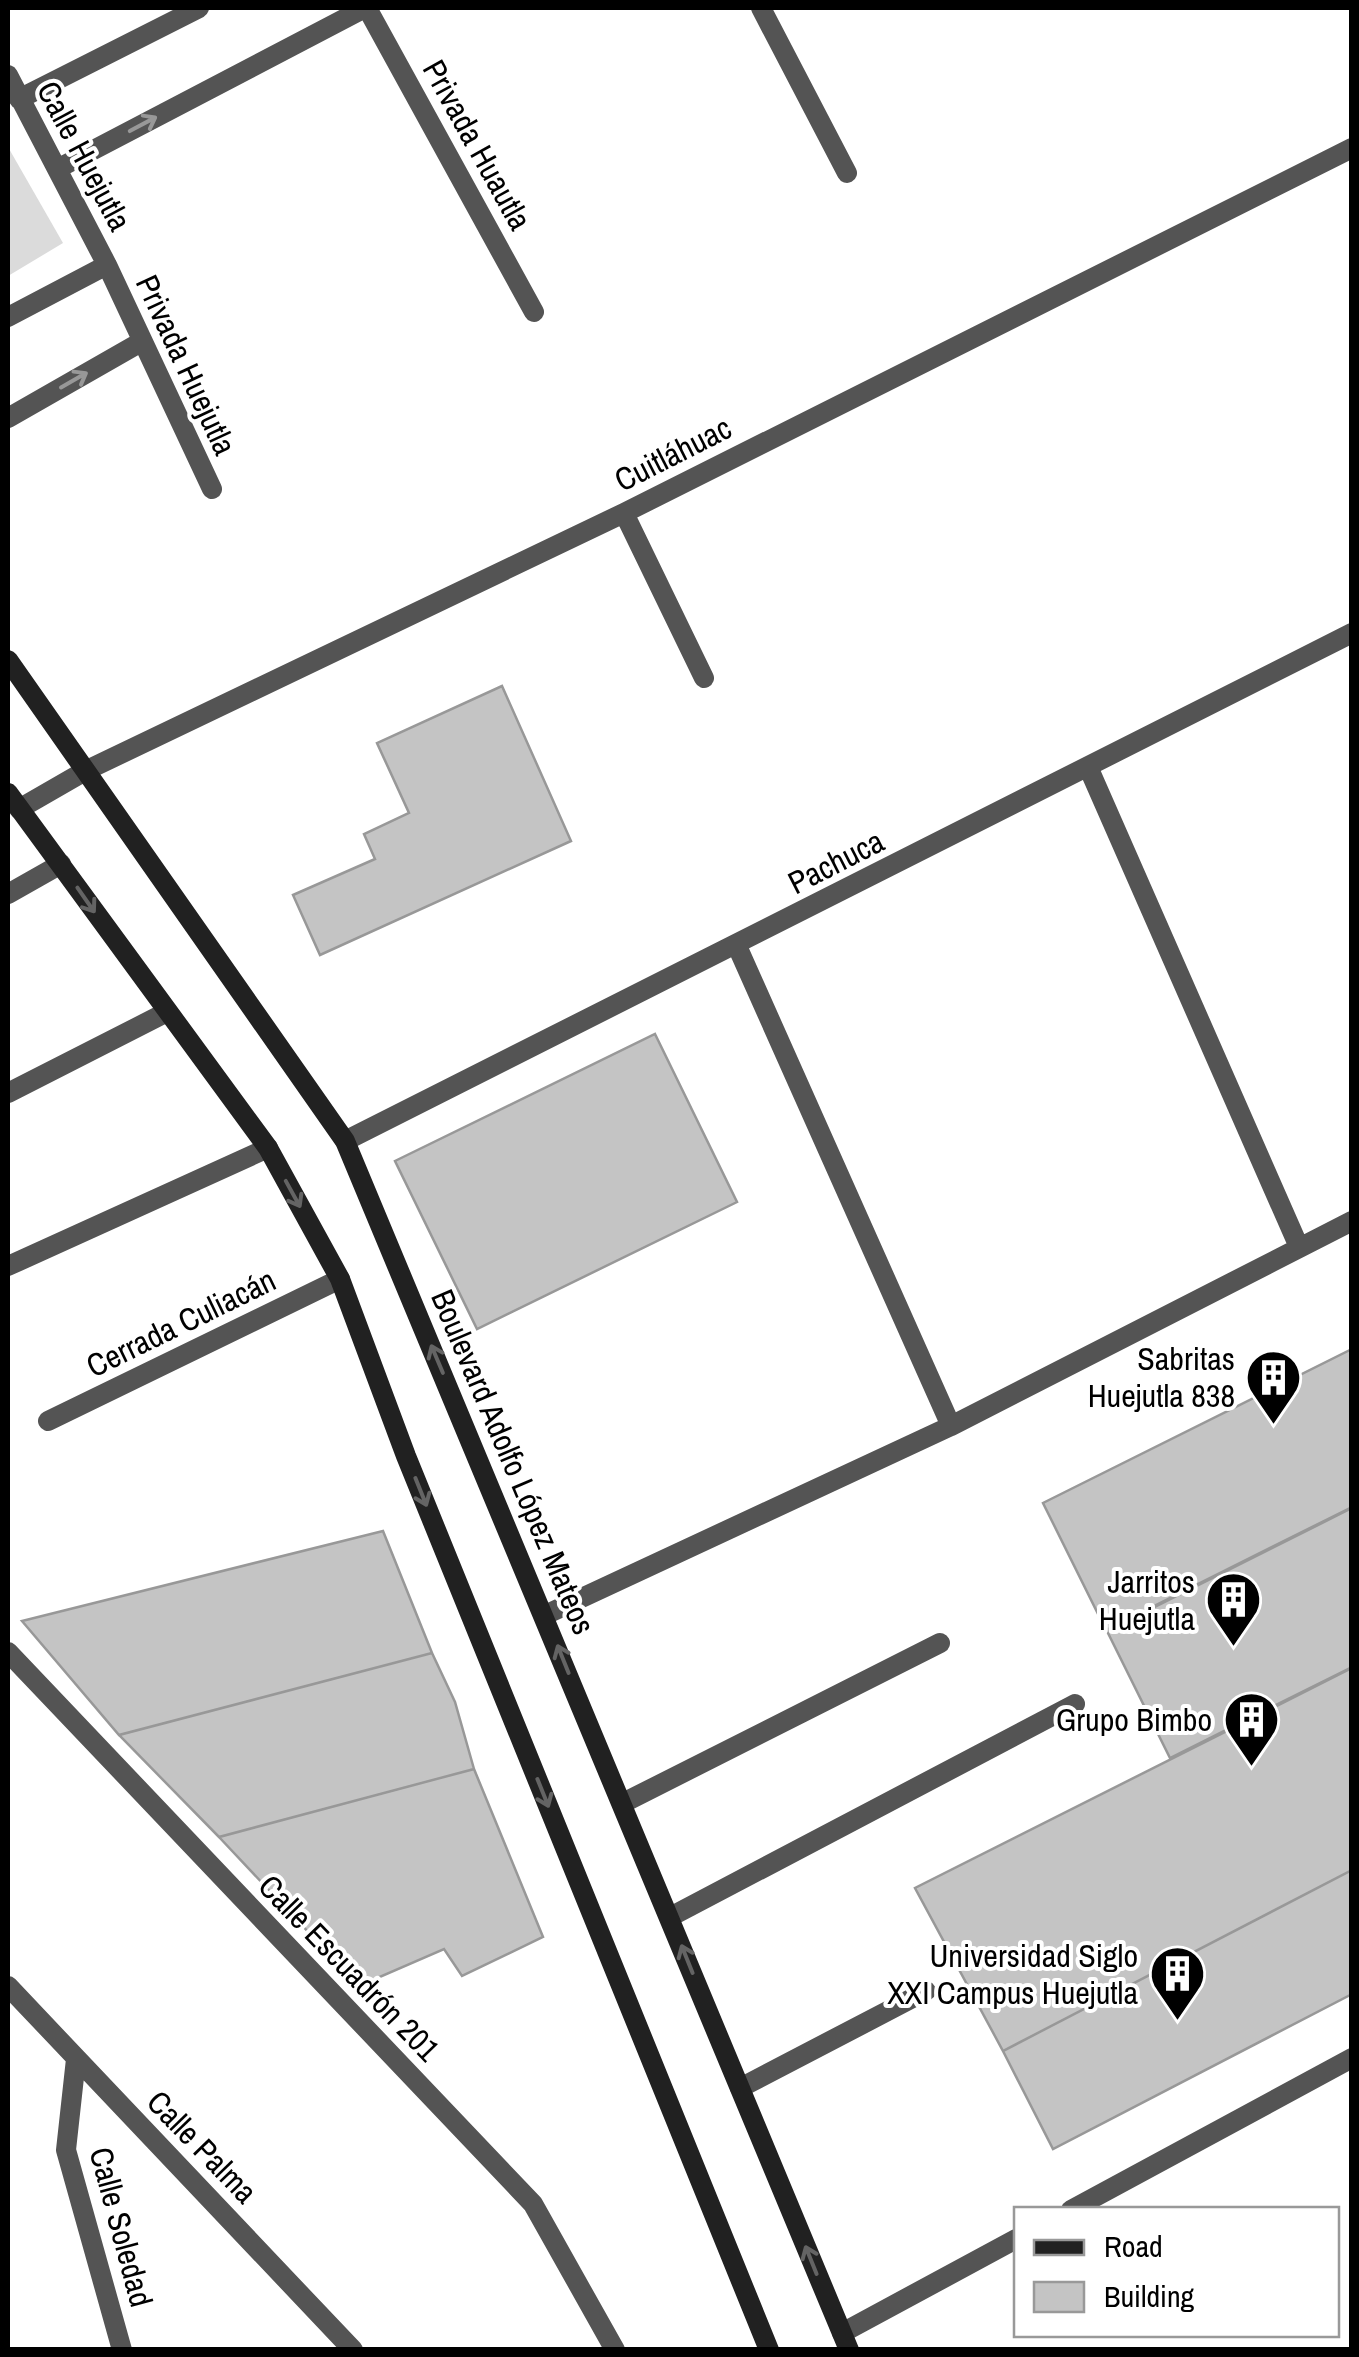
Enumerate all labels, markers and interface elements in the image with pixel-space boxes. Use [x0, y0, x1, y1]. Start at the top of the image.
street label: Privada Huautla [413, 52, 542, 238]
street label: Calle Huejutla [27, 74, 142, 238]
one-way arrow [128, 114, 158, 133]
street label: Privada Huejutla [126, 268, 247, 462]
one-way arrow [59, 370, 88, 390]
street label: Cuitláhuac [607, 406, 738, 501]
street label: Pachuca [781, 819, 891, 904]
one-way arrow [75, 886, 96, 914]
one-way arrow [284, 1179, 304, 1208]
street label: Cerrada Culiacán [79, 1258, 283, 1387]
street label: Boulevard Adolfo López Mateos [421, 1283, 606, 1641]
place label: Sabritas Huejutla 838 [1088, 1337, 1235, 1417]
one-way arrow [427, 1344, 445, 1375]
building icon: Sabritas Huejutla 838 [1244, 1347, 1304, 1426]
one-way arrow [413, 1476, 431, 1507]
place label: Jarritos Huejutla [1099, 1560, 1195, 1640]
building icon: Jarritos Huejutla [1204, 1570, 1264, 1649]
one-way arrow [553, 1644, 571, 1675]
building icon: Grupo Bimbo [1221, 1690, 1281, 1769]
place label: Grupo Bimbo [1056, 1698, 1212, 1741]
one-way arrow [536, 1777, 554, 1808]
street label: Calle Escuadrón 201 [249, 1865, 450, 2070]
place label: Universidad Siglo XXI Campus Huejutla [887, 1934, 1138, 2014]
one-way arrow [677, 1944, 695, 1975]
building icon: Universidad Siglo XXI Campus Huejutla [1147, 1944, 1207, 2023]
street label: Calle Palma [138, 2081, 267, 2213]
street label: Calle Soledad [80, 2142, 163, 2311]
legend [1014, 2207, 1339, 2337]
text: Road [1104, 2226, 1163, 2266]
one-way arrow [801, 2245, 819, 2275]
text: Building [1104, 2276, 1195, 2316]

